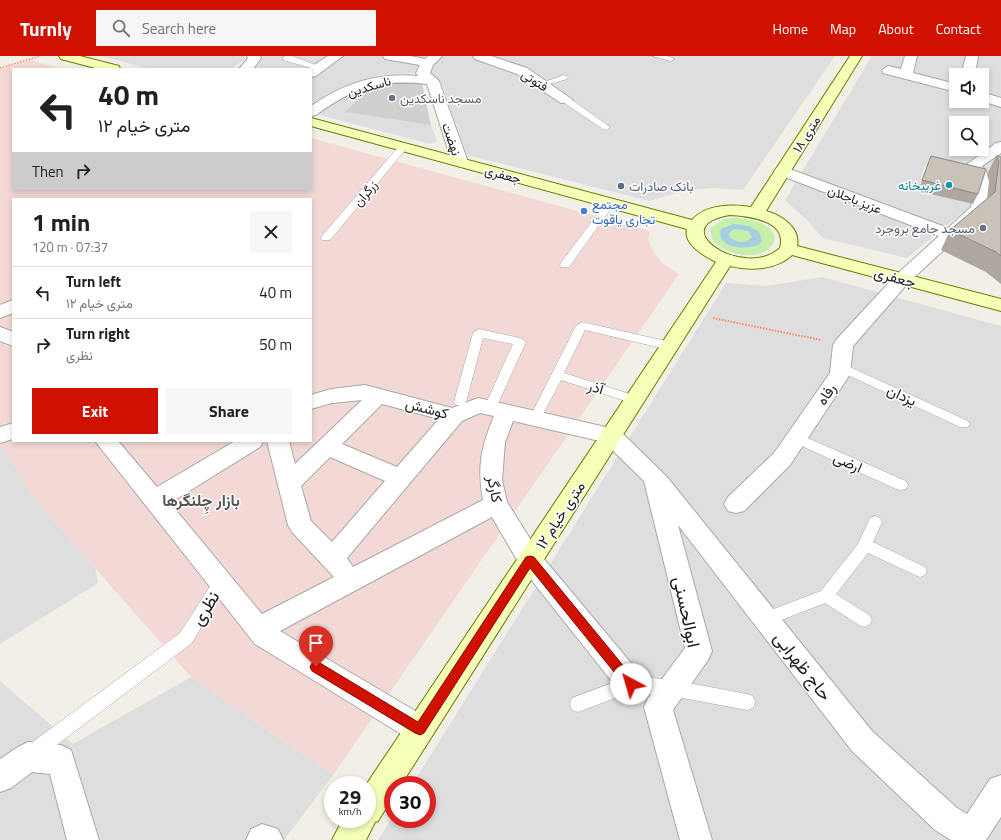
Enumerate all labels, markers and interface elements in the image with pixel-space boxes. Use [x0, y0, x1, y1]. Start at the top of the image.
search box [96, 10, 376, 46]
text: Turnly [20, 14, 72, 43]
icon: search [110, 17, 132, 39]
text: Search here [142, 17, 216, 40]
text: Home [773, 18, 808, 39]
text: Map [830, 18, 856, 39]
text: About [878, 18, 914, 39]
text: Contact [936, 18, 981, 39]
street label: فتوتی [517, 64, 553, 96]
map controls [949, 68, 989, 156]
button: sound [949, 68, 989, 108]
street label: ناسکدین [345, 70, 394, 102]
text: 40 m [98, 73, 159, 116]
icon: left [32, 84, 84, 136]
place label: مسجد ناسکدین [400, 88, 481, 108]
marker: مسجد ناسکدین [387, 93, 397, 103]
text: ۱۲ متری خیام [98, 112, 190, 139]
street label: ۱۸ متری [787, 112, 825, 156]
button: search [949, 116, 989, 156]
street label: نهضت [437, 120, 467, 158]
text: Then [32, 160, 64, 183]
icon: right [72, 160, 94, 182]
street label: جعفری [483, 160, 524, 188]
street label: زرگران [348, 175, 382, 211]
place label: غریبخانه [898, 175, 941, 195]
place label: بانک صادرات [629, 176, 694, 196]
street label: عزیز باجلان [825, 179, 885, 219]
marker: غریبخانه [944, 180, 954, 190]
marker: بانک صادرات [616, 181, 626, 191]
place label: مجتمع تجاری یاقوت [592, 194, 655, 229]
text: 1 min [32, 204, 90, 240]
marker: مجتمع تجاری یاقوت [579, 206, 589, 216]
button: close [250, 211, 292, 253]
place label: مسجد جامع بروجرد [875, 218, 975, 238]
marker: مسجد جامع بروجرد [978, 223, 988, 233]
text: 120 m · 07:37 [32, 237, 108, 257]
street label: جعفری [872, 260, 918, 294]
text: Turn left [66, 270, 121, 293]
text: 40 m [259, 281, 292, 304]
icon: left [32, 282, 54, 304]
text: ۱۲ متری خیام [66, 293, 133, 313]
text: Turn right [66, 322, 130, 345]
text: 50 m [259, 333, 292, 356]
icon: right [32, 334, 54, 356]
text: نظری [66, 345, 93, 365]
street label: آذر [584, 373, 608, 401]
street label: رفاه [810, 378, 842, 410]
street label: یزدان [883, 378, 921, 412]
button: Exit [32, 388, 158, 434]
button: Share [166, 388, 292, 434]
street label: کوشش [403, 391, 451, 425]
street label: ارضی [830, 445, 866, 479]
street label: کارگر [481, 473, 509, 505]
street label: ۱۲ متری خیام [529, 477, 591, 553]
district label: بازار چِلنگرها [162, 488, 240, 515]
street label: ابوالحسنی [666, 574, 708, 650]
street label: نظری [184, 585, 226, 631]
street label: حاج ظهرابی [767, 625, 839, 707]
pin [299, 626, 333, 667]
icon: arrive [305, 632, 327, 654]
position arrow [610, 663, 652, 705]
speed limit sign: 30 [384, 776, 436, 828]
text: 29 [339, 781, 361, 812]
text: km/h [339, 804, 361, 819]

